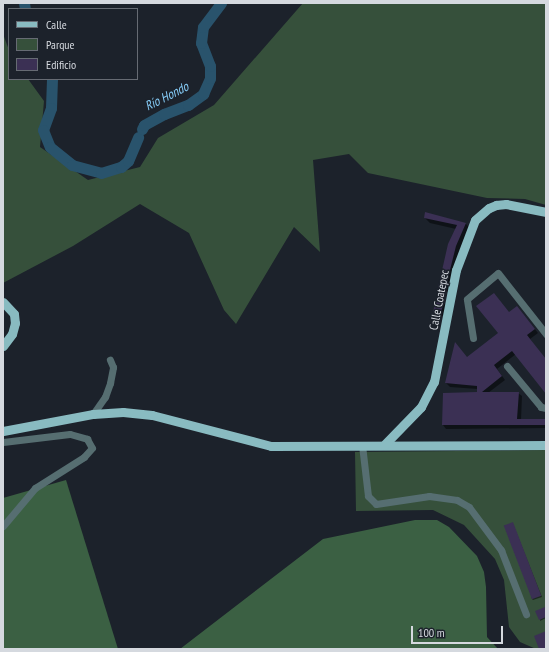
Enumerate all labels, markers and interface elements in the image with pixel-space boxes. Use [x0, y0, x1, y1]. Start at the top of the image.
legend [8, 8, 138, 80]
text: Calle [46, 17, 67, 32]
text: Parque [46, 37, 75, 52]
text: Edificio [46, 57, 76, 72]
water label: Río Hondo [143, 79, 191, 115]
street label: Calle Coatepec [426, 269, 452, 331]
scale bar [413, 618, 505, 644]
text: 100 m [418, 625, 445, 640]

